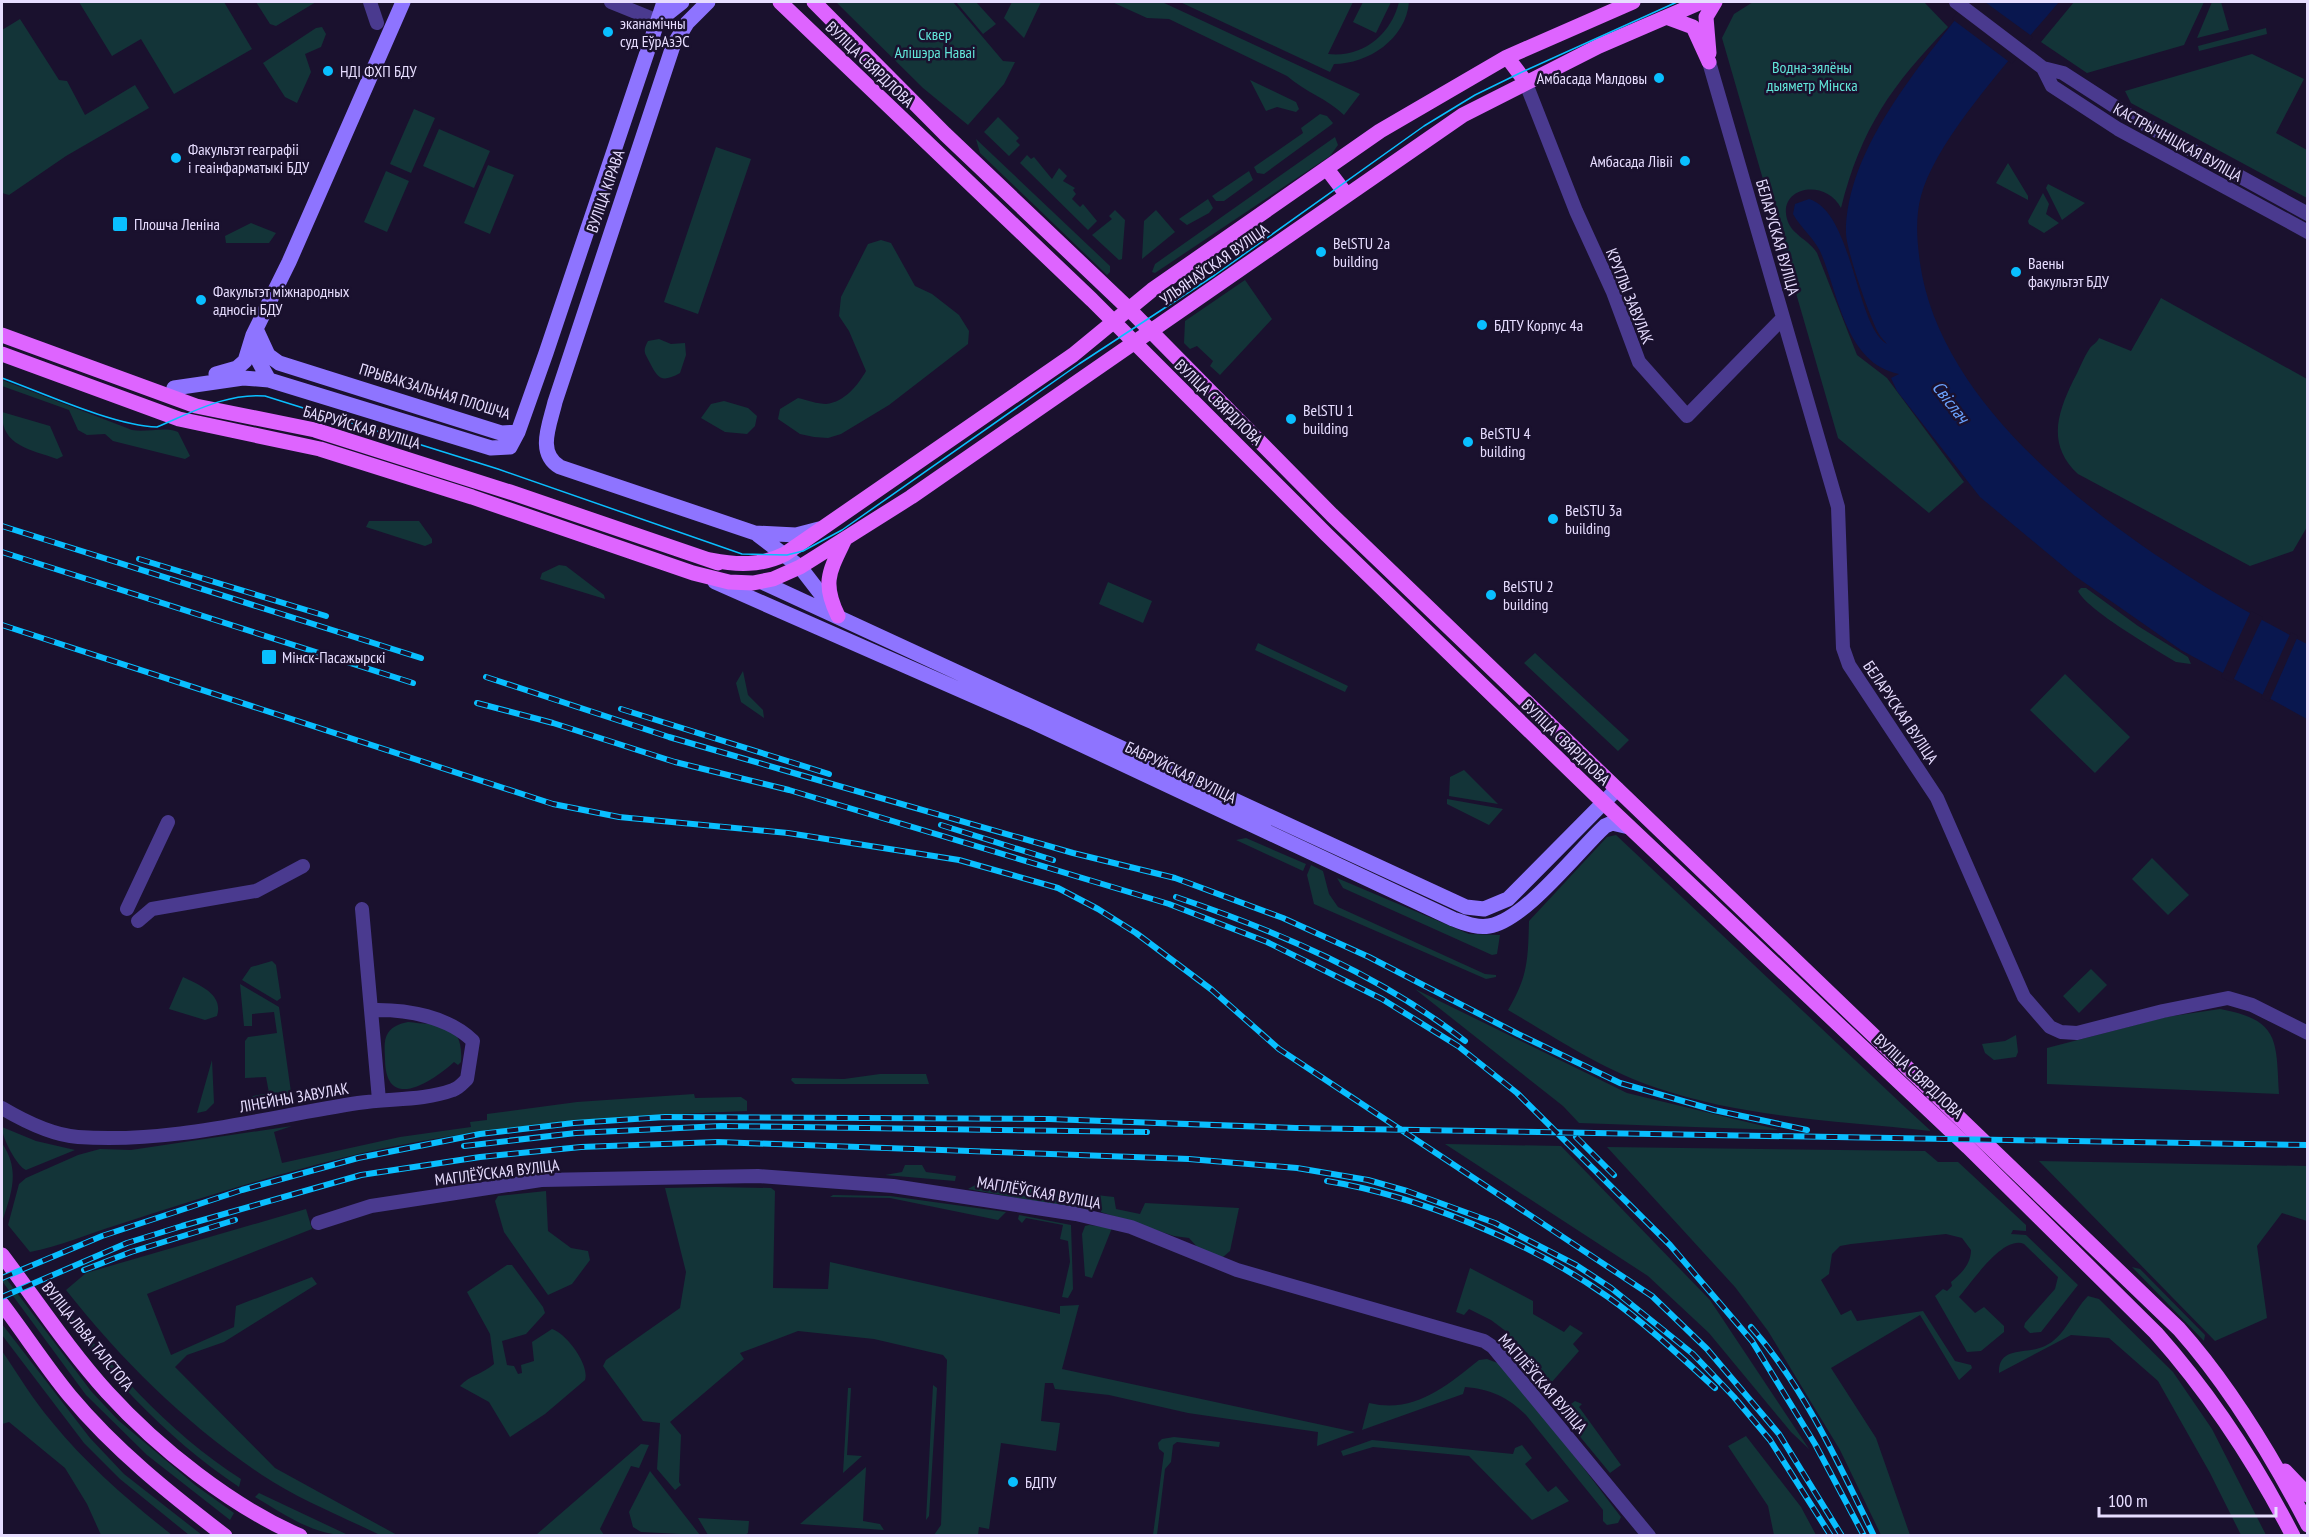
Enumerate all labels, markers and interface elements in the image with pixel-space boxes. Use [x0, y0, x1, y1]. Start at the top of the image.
place label: эканамічны суд ЕўрАзЭС [620, 13, 690, 51]
street label: ВУЛІЦА СВЯРДЛОВА [822, 17, 919, 112]
park label: Сквер Алішэра Наваі [895, 24, 975, 62]
marker: эканамічны суд ЕўрАзЭС [601, 25, 615, 39]
park label: Водна-зялёны дыяметр Мінска [1766, 57, 1858, 95]
place label: НДІ ФХП БДУ [340, 61, 417, 81]
marker: НДІ ФХП БДУ [321, 64, 335, 78]
place label: Амбасада Малдовы [1537, 68, 1647, 88]
marker: Амбасада Малдовы [1652, 71, 1666, 85]
street label: КАСТРЫЧНІЦКАЯ ВУЛІЦА [2110, 98, 2246, 186]
place label: Факультэт геаграфіі і геаінфарматыкі БДУ [188, 139, 310, 177]
street label: ВУЛІЦА КІРАВА [582, 147, 629, 235]
marker: Факультэт геаграфіі і геаінфарматыкі БДУ [169, 151, 183, 165]
place label: Амбасада Лівіі [1590, 151, 1673, 171]
marker: Амбасада Лівіі [1678, 154, 1692, 168]
street label: БЕЛАРУСКАЯ ВУЛІЦА [1752, 177, 1804, 298]
place label: Плошча Леніна [134, 214, 220, 234]
marker: Плошча Леніна [111, 215, 129, 233]
street label: УЛЬЯНАЎСКАЯ ВУЛІЦА [1156, 219, 1273, 309]
place label: BelSTU 2a building [1333, 233, 1390, 271]
marker: BelSTU 2a building [1314, 245, 1328, 259]
street label: КРУГЛЫ ЗАВУЛАК [1602, 245, 1658, 347]
place label: Ваены факультэт БДУ [2028, 253, 2110, 291]
marker: Ваены факультэт БДУ [2009, 265, 2023, 279]
place label: Факультэт міжнародных адносін БДУ [213, 281, 350, 319]
marker: Факультэт міжнародных адносін БДУ [194, 293, 208, 307]
place label: БДТУ Корпус 4а [1494, 315, 1583, 335]
marker: БДТУ Корпус 4а [1475, 318, 1489, 332]
street label: ВУЛІЦА СВЯРДЛОВА [1171, 355, 1268, 450]
street label: ПРЫВАКЗАЛЬНАЯ ПЛОШЧА [357, 359, 513, 424]
water label: Свіслач [1927, 376, 1976, 429]
place label: BelSTU 1 building [1303, 400, 1354, 438]
street label: БАБРУЙСКАЯ ВУЛІЦА [301, 401, 423, 453]
marker: BelSTU 1 building [1284, 412, 1298, 426]
place label: BelSTU 4 building [1480, 423, 1531, 461]
marker: BelSTU 4 building [1461, 435, 1475, 449]
place label: BelSTU 3a building [1565, 500, 1622, 538]
marker: BelSTU 3a building [1546, 512, 1560, 526]
place label: BelSTU 2 building [1503, 576, 1554, 614]
marker: BelSTU 2 building [1484, 588, 1498, 602]
place label: Мінск-Пасажырскі [282, 647, 386, 667]
marker: Мінск-Пасажырскі [260, 648, 278, 666]
street label: БЕЛАРУСКАЯ ВУЛІЦА [1859, 657, 1943, 768]
street label: ВУЛІЦА СВЯРДЛОВА [1518, 695, 1615, 790]
street label: БАБРУЙСКАЯ ВУЛІЦА [1122, 737, 1240, 808]
street label: ВУЛІЦА СВЯРДЛОВА [1870, 1029, 1968, 1123]
street label: ЛІНЕЙНЫ ЗАВУЛАК [237, 1078, 350, 1117]
street label: МАГІЛЁЎСКАЯ ВУЛІЦА [434, 1154, 561, 1190]
street label: МАГІЛЁЎСКАЯ ВУЛІЦА [976, 1171, 1103, 1213]
street label: ВУЛІЦА ЛЬВА ТАЛСТОГА [38, 1277, 138, 1395]
street label: МАГІЛЁЎСКАЯ ВУЛІЦА [1494, 1329, 1592, 1437]
place label: БДПУ [1025, 1472, 1057, 1492]
marker: БДПУ [1006, 1475, 1020, 1489]
scale bar [2099, 1480, 2276, 1518]
text: 100 m [2108, 1489, 2148, 1512]

